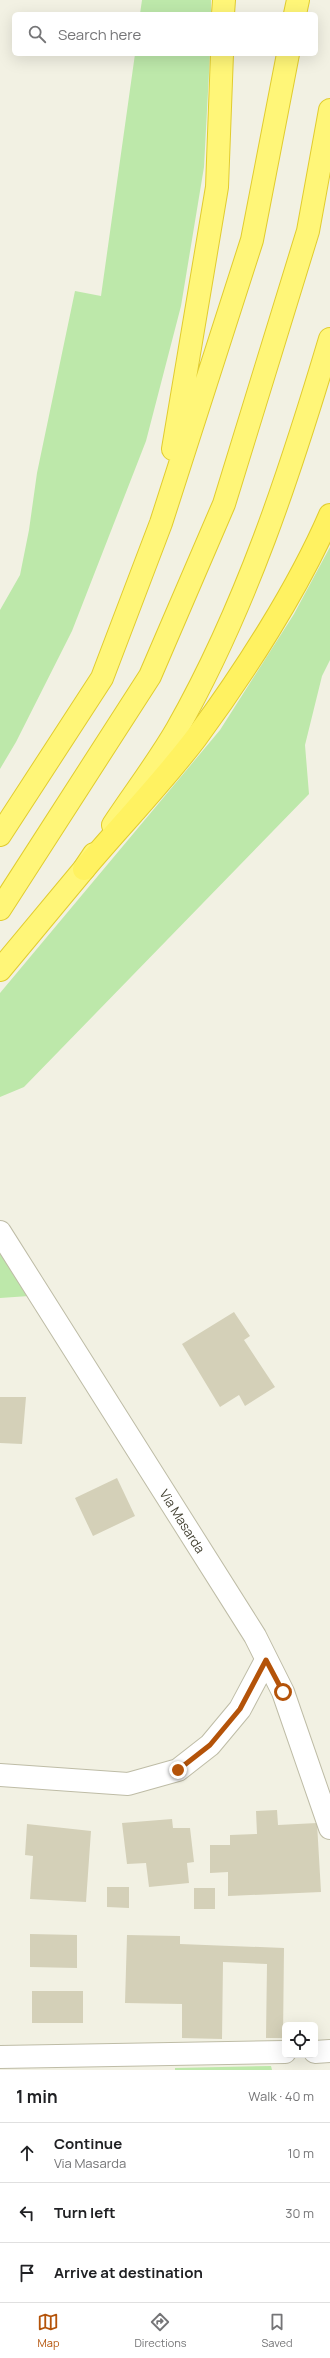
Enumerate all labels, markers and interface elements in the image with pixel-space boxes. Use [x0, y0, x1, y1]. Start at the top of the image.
search box [12, 12, 318, 56]
icon: search [26, 23, 48, 45]
text: Search here [58, 24, 141, 45]
street label: Via Masarda [156, 1486, 209, 1557]
route start [274, 1683, 292, 1701]
route end [169, 1761, 187, 1779]
map controls [282, 2022, 318, 2058]
button: locate [282, 2022, 318, 2058]
text: 1 min [16, 2085, 58, 2108]
text: Walk · 40 m [248, 2087, 314, 2105]
text: Continue [54, 2133, 122, 2154]
icon: ahead [16, 2142, 38, 2164]
text: 10 m [287, 2144, 314, 2162]
text: Via Masarda [54, 2154, 126, 2172]
icon: left [16, 2202, 38, 2224]
text: Turn left [54, 2202, 116, 2223]
text: 30 m [285, 2204, 314, 2222]
icon: arrive [16, 2262, 38, 2284]
text: Arrive at destination [54, 2262, 203, 2283]
tab: Map [37, 2311, 59, 2350]
tab: Directions [134, 2311, 187, 2350]
tab: Saved [262, 2311, 293, 2350]

